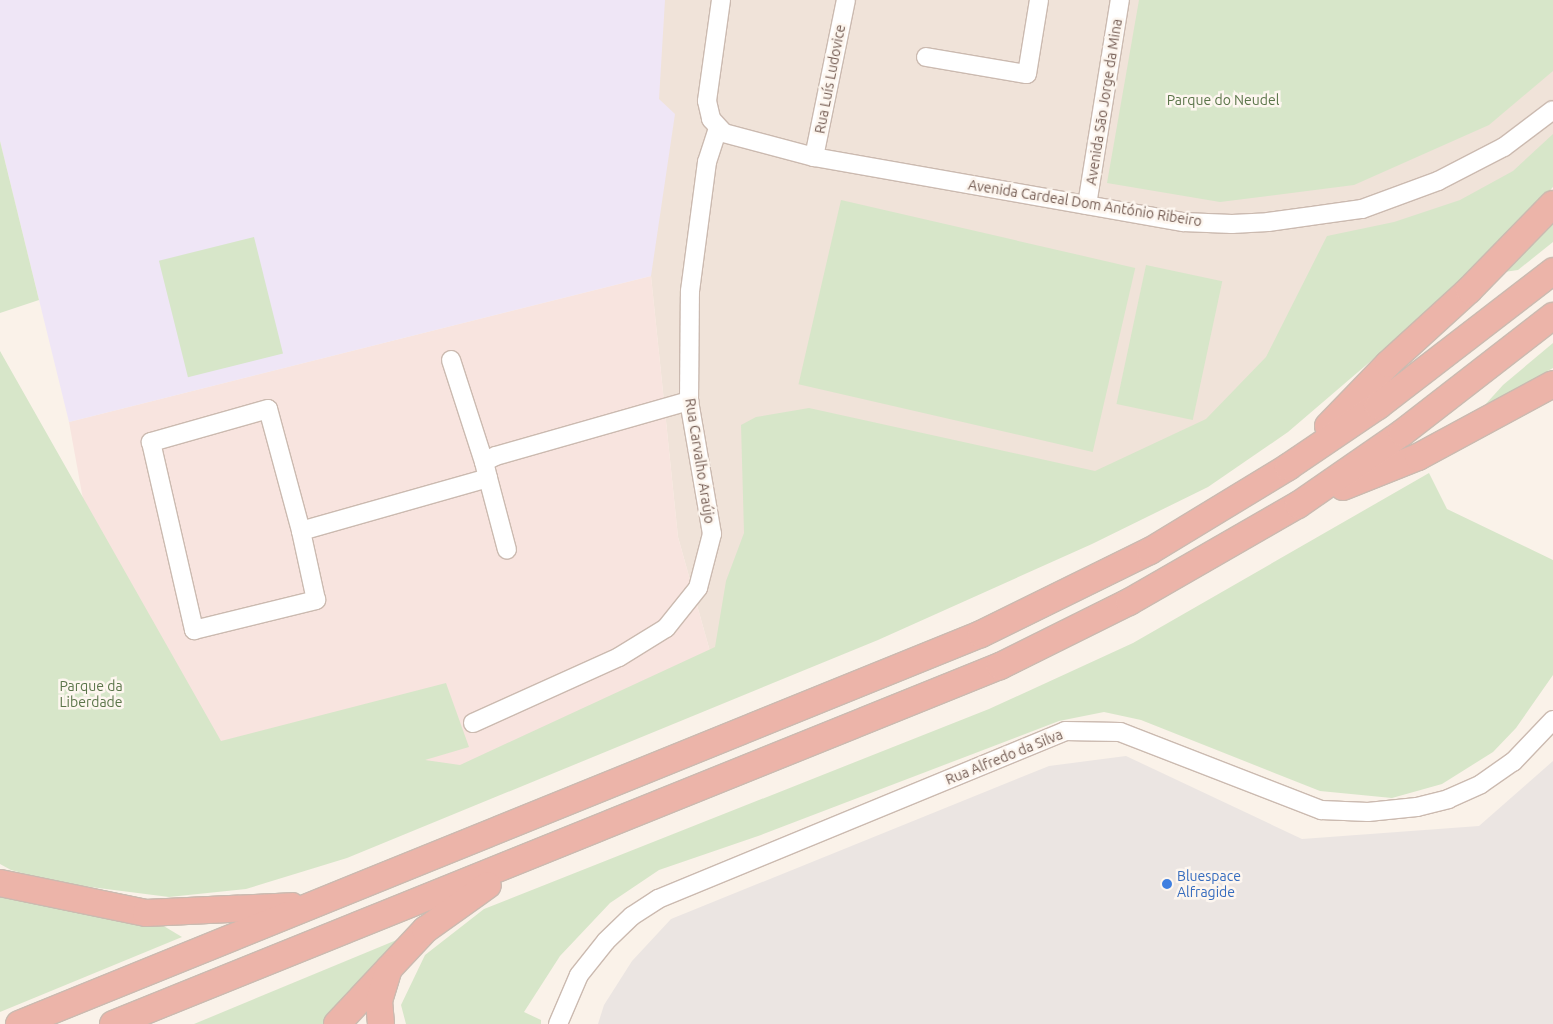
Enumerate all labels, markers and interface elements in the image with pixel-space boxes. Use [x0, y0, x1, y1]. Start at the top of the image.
street label: Avenida São Jorge da Mina [1083, 18, 1125, 186]
street label: Rua Luís Ludovice [811, 23, 849, 135]
park label: Parque do Neudel [1167, 92, 1279, 108]
street label: Avenida Cardeal Dom António Ribeiro [967, 176, 1203, 230]
street label: Rua Carvalho Araújo [682, 397, 718, 525]
park label: Parque da Liberdade [59, 678, 123, 710]
street label: Rua Alfredo da Silva [943, 726, 1065, 788]
place label: Bluespace Alfragide [1177, 868, 1241, 900]
marker: Bluespace Alfragide [1161, 878, 1173, 890]

